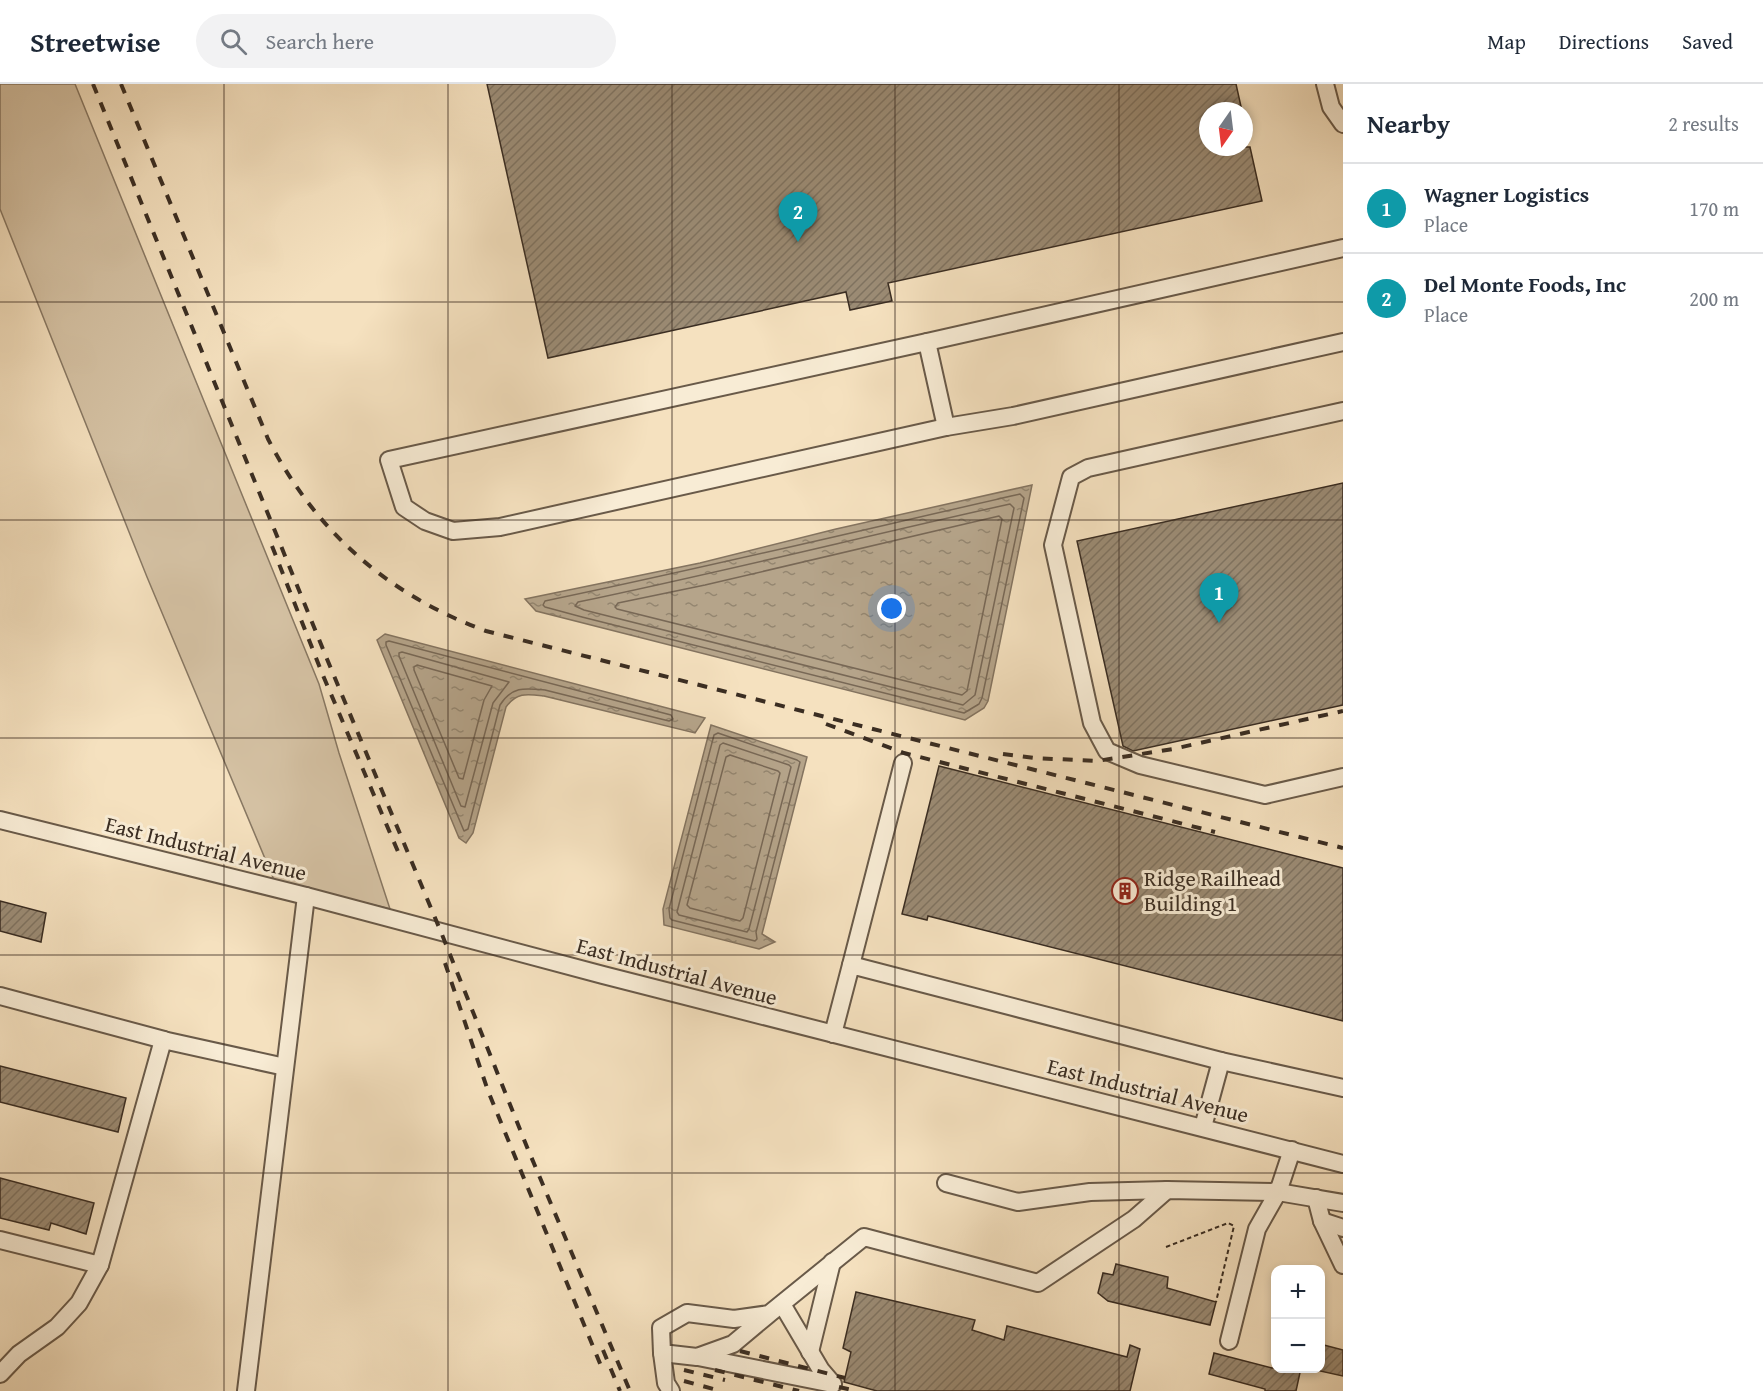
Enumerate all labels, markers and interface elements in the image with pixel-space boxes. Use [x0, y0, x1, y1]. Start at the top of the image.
search box [196, 14, 616, 68]
text: Streetwise [30, 21, 160, 62]
icon: search [217, 25, 250, 58]
text: Search here [265, 25, 374, 57]
text: Map [1487, 26, 1526, 57]
text: Directions [1559, 26, 1649, 57]
text: Saved [1682, 26, 1733, 57]
north arrow [1199, 102, 1253, 156]
text: Nearby [1367, 104, 1450, 143]
text: 2 results [1668, 109, 1739, 138]
text: Wagner Logistics [1424, 178, 1589, 210]
pin: 2 [778, 192, 818, 242]
text: 1 [1381, 194, 1392, 223]
text: 170 m [1689, 194, 1739, 223]
text: Place [1424, 210, 1468, 239]
text: Del Monte Foods, Inc [1424, 268, 1626, 300]
text: 2 [1381, 284, 1392, 313]
text: 200 m [1689, 284, 1739, 313]
text: Place [1424, 300, 1468, 329]
pin: 1 [1200, 574, 1238, 623]
your location [877, 594, 906, 623]
street label: East Industrial Avenue [102, 808, 310, 888]
place label: Ridge Railhead Building 1 [1144, 862, 1281, 919]
building icon: Ridge Railhead Building 1 [1110, 876, 1140, 906]
street label: East Industrial Avenue [573, 929, 781, 1013]
street label: East Industrial Avenue [1044, 1050, 1252, 1130]
map controls [1271, 1265, 1325, 1373]
button: + [1271, 1265, 1325, 1319]
button: − [1271, 1319, 1325, 1373]

